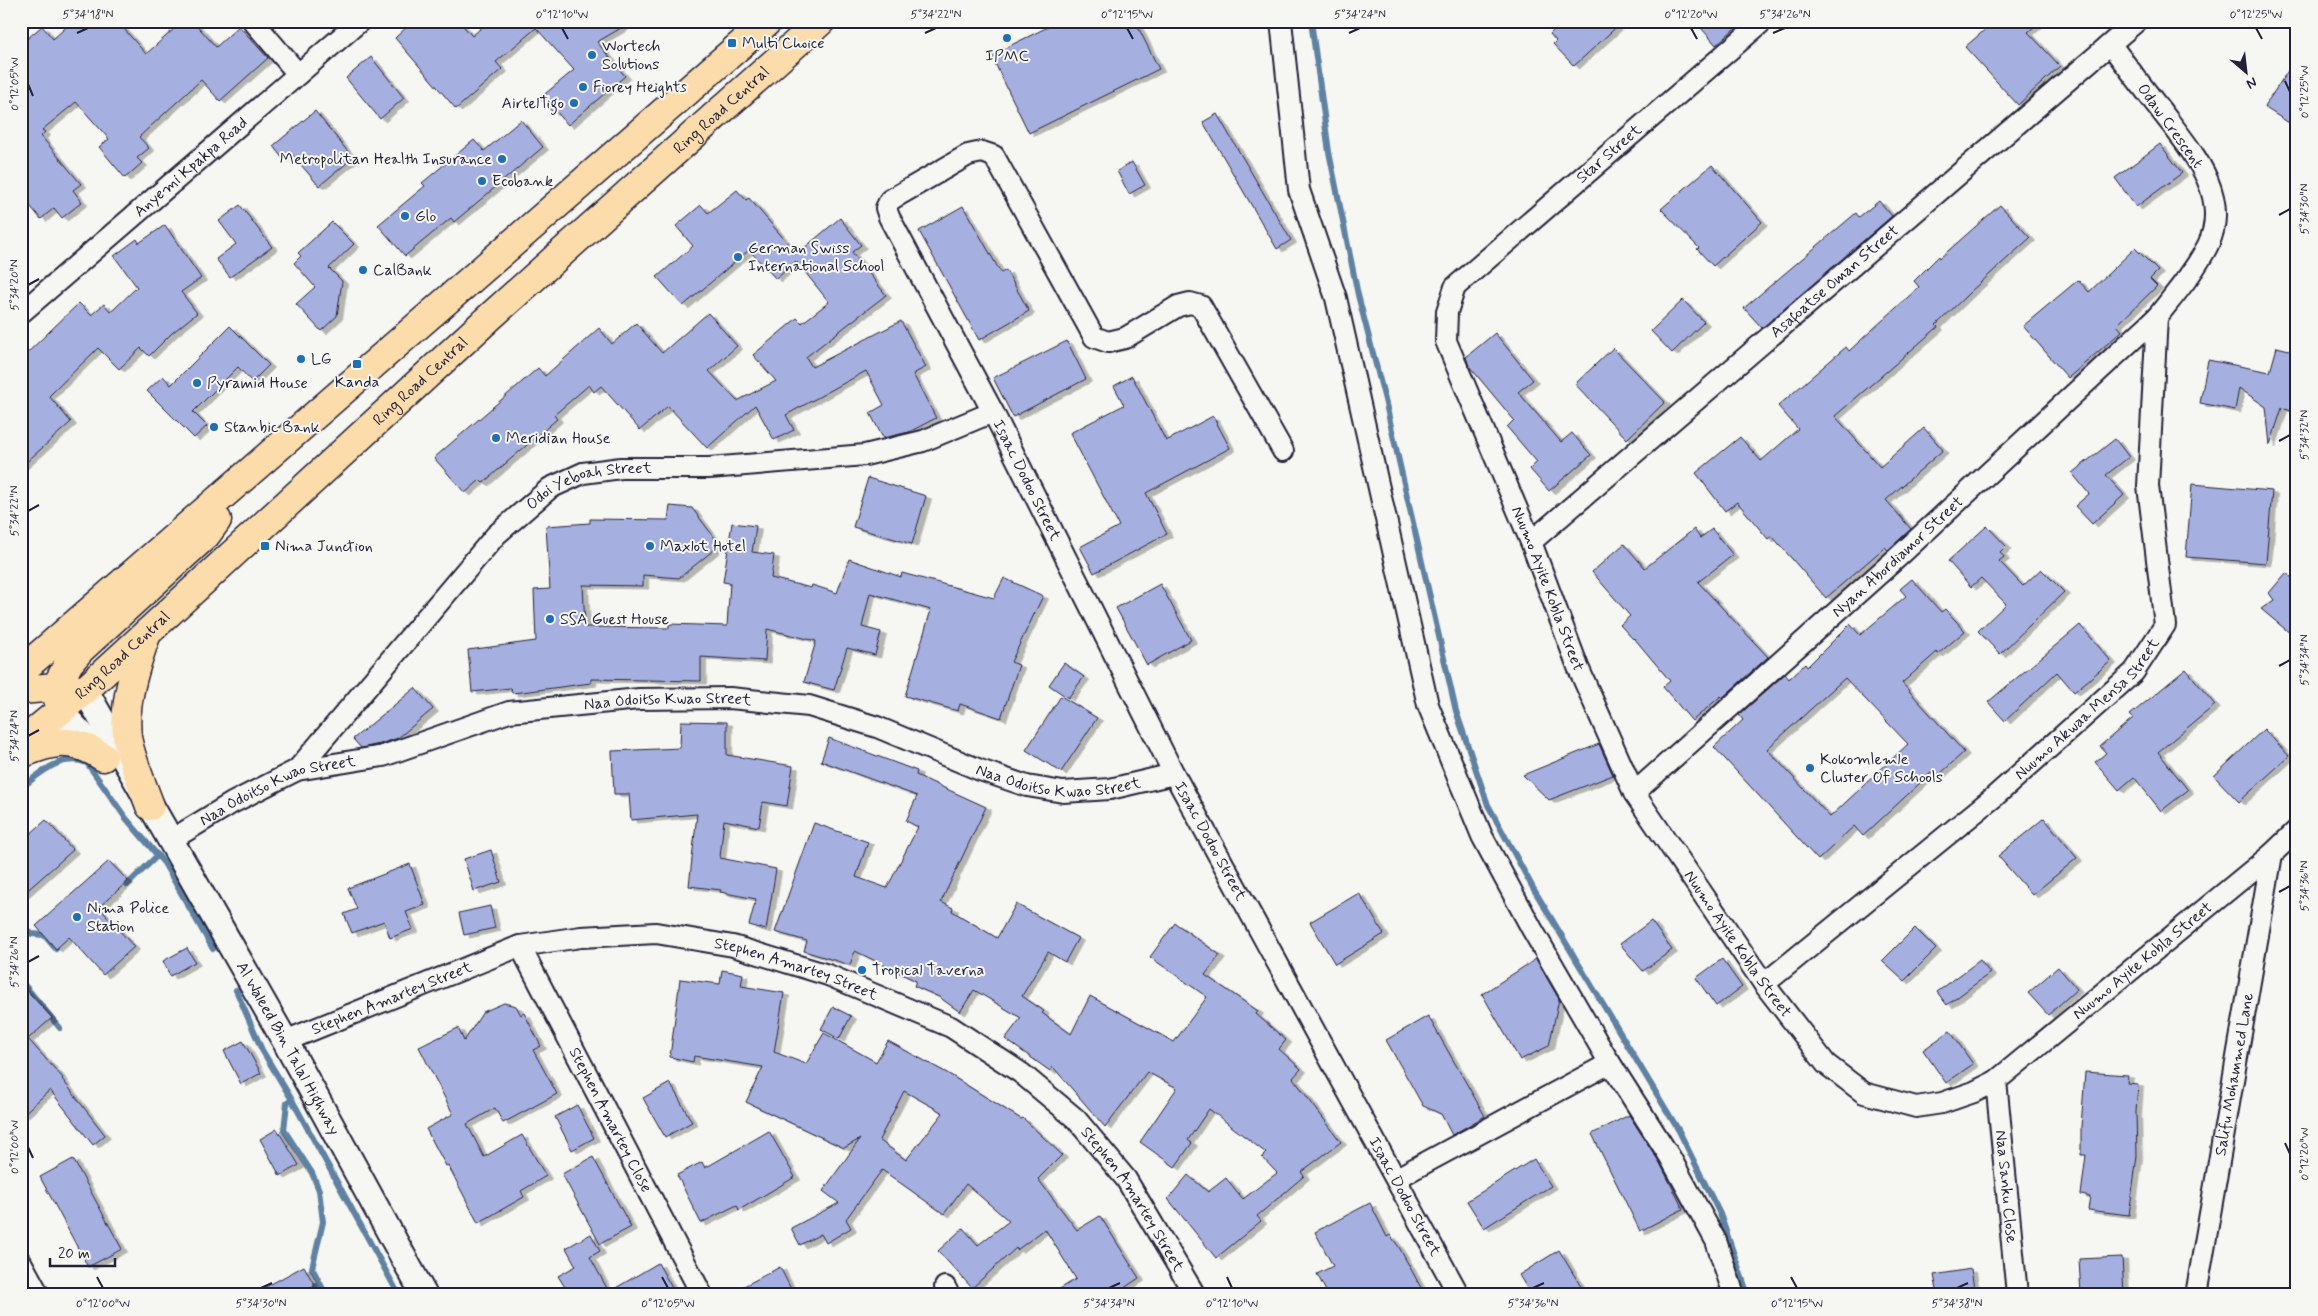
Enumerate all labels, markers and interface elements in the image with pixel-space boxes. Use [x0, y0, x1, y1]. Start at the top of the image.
text: 5°34'18"N [63, 7, 113, 23]
text: 0°12'10"W [536, 7, 588, 23]
text: 5°34'22"N [910, 7, 962, 23]
text: 0°12'15"W [1101, 7, 1153, 23]
text: 5°34'24"N [1334, 7, 1386, 23]
text: 0°12'20"W [1664, 7, 1718, 23]
text: 5°34'26"N [1759, 7, 1811, 23]
text: 0°12'25"W [2230, 7, 2282, 23]
marker: IPMC [1001, 32, 1013, 44]
place label: Multi Choice [742, 33, 825, 54]
place label: Wortech Solutions [602, 36, 660, 75]
marker: Multi Choice [726, 37, 738, 49]
place label: IPMC [985, 46, 1029, 67]
north arrow [2220, 48, 2270, 98]
marker: Wortech Solutions [586, 49, 598, 61]
text: 0°12'05"W [7, 57, 23, 111]
street label: Ring Road Central [669, 62, 774, 159]
text: 0°12'25"W [2297, 66, 2313, 118]
text: N [2243, 72, 2260, 93]
place label: Fiorey Heights [593, 77, 687, 98]
street label: Odaw Crescent [2132, 79, 2208, 173]
marker: Fiorey Heights [577, 81, 589, 93]
place label: AirtelTigo [501, 93, 564, 115]
marker: AirtelTigo [568, 97, 580, 109]
street label: Anyemi Kpakpa Road [129, 112, 252, 222]
street label: Star Street [1572, 119, 1647, 188]
place label: Metropolitan Health Insurance [280, 149, 492, 170]
marker: Metropolitan Health Insurance [496, 153, 508, 165]
place label: Ecobank [492, 171, 553, 192]
marker: Ecobank [476, 175, 488, 187]
text: 5°34'30"N [2297, 183, 2313, 235]
place label: Glo [415, 206, 436, 227]
marker: Glo [399, 210, 411, 222]
street label: Asafoatse Oman Street [1766, 220, 1903, 342]
place label: German Swiss International School [748, 238, 885, 277]
marker: German Swiss International School [732, 251, 744, 263]
text: 5°34'20"N [7, 259, 23, 311]
place label: CalBank [373, 260, 432, 281]
marker: CalBank [357, 264, 369, 276]
street label: Ring Road Central [368, 332, 472, 430]
place label: LG [311, 349, 332, 370]
marker: LG [295, 353, 307, 365]
marker: Kanda [351, 358, 363, 370]
place label: Kanda [335, 372, 380, 393]
place label: Pyramid House [207, 373, 308, 394]
marker: Pyramid House [191, 377, 203, 389]
text: 5°34'32"N [2297, 410, 2313, 460]
street label: Isaac Dodoo Street [988, 416, 1066, 545]
place label: Stanbic Bank [224, 417, 320, 438]
marker: Stanbic Bank [208, 421, 220, 433]
place label: Meridian House [506, 428, 611, 449]
marker: Meridian House [490, 432, 502, 444]
street label: Odoi Yeboah Street [522, 458, 652, 515]
text: 5°34'22"N [7, 485, 23, 537]
street label: Nyan Abordiamor Street [1827, 491, 1968, 622]
street label: Nuumo Ayite Kobla Street [1507, 503, 1589, 674]
place label: Nima Junction [275, 536, 373, 557]
place label: Maxlot Hotel [660, 536, 746, 557]
marker: Nima Junction [259, 540, 271, 552]
marker: Maxlot Hotel [644, 540, 656, 552]
street label: Ring Road Central [71, 606, 174, 705]
place label: SSA Guest House [560, 609, 670, 630]
marker: SSA Guest House [544, 613, 556, 625]
street label: Nuumo Akwaa Mensa Street [2010, 633, 2164, 784]
text: 5°34'34"N [2297, 634, 2313, 686]
street label: Naa Odoitso Kwao Street [583, 687, 753, 715]
text: 5°34'24"N [7, 710, 23, 762]
place label: Kokomlemle Cluster Of Schools [1820, 749, 1943, 788]
street label: Naa Odoitso Kwao Street [196, 750, 357, 831]
street label: Naa Odoitso Kwao Street [973, 759, 1143, 803]
marker: Kokomlemle Cluster Of Schools [1804, 762, 1816, 774]
street label: Isaac Dodoo Street [1170, 778, 1252, 905]
text: 5°34'36"N [2297, 861, 2313, 911]
street label: Nuumo Ayite Kobla Street [1679, 866, 1797, 1022]
street label: Nuumo Ayite Kobla Street [2068, 897, 2217, 1024]
place label: Nima Police Station [87, 898, 169, 937]
marker: Nima Police Station [71, 911, 83, 923]
street label: Stephen Amartey Street [713, 932, 881, 1006]
text: 5°34'26"N [7, 936, 23, 988]
street label: Stephen Amartey Street [308, 956, 475, 1040]
street label: Al Waleed Bin Talal Highway [231, 958, 345, 1139]
place label: Tropical Taverna [872, 960, 984, 981]
marker: Tropical Taverna [856, 964, 868, 976]
street label: Salifu Mohammed Lane [2210, 991, 2258, 1157]
street label: Stephen Amartey Close [564, 1044, 657, 1196]
text: 0°12'00"W [7, 1120, 23, 1174]
street label: Stephen Amartey Street [1076, 1122, 1189, 1276]
text: 0°12'20"W [2297, 1127, 2313, 1181]
street label: Naa Sanku Close [1990, 1129, 2022, 1245]
street label: Isaac Dodoo Street [1364, 1133, 1446, 1260]
scale bar [50, 1236, 115, 1268]
text: 20 m [58, 1244, 90, 1264]
text: 0°12'00"W [76, 1296, 130, 1312]
text: 5°34'30"N [235, 1296, 287, 1312]
text: 0°12'05"W [641, 1296, 695, 1312]
text: 5°34'34"N [1083, 1296, 1135, 1312]
text: 0°12'10"W [1206, 1296, 1258, 1312]
text: 5°34'36"N [1508, 1296, 1558, 1312]
text: 0°12'15"W [1771, 1296, 1823, 1312]
text: 5°34'38"N [1932, 1296, 1982, 1312]

